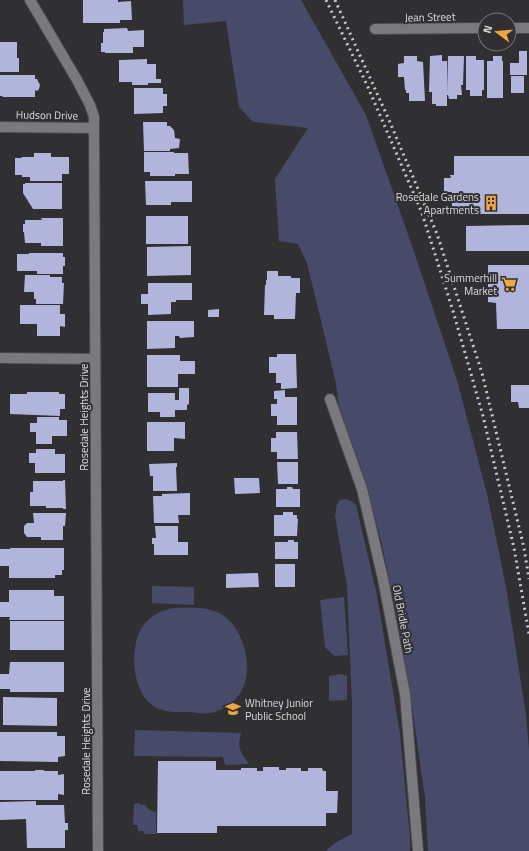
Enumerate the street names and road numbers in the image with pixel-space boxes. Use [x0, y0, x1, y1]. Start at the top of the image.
street label: Jean Street [404, 9, 456, 25]
street label: Hudson Drive [16, 106, 79, 124]
street label: Rosedale Heights Drive [76, 363, 92, 471]
street label: Old Bridle Path [389, 584, 417, 655]
street label: Rosedale Heights Drive [78, 687, 94, 795]

